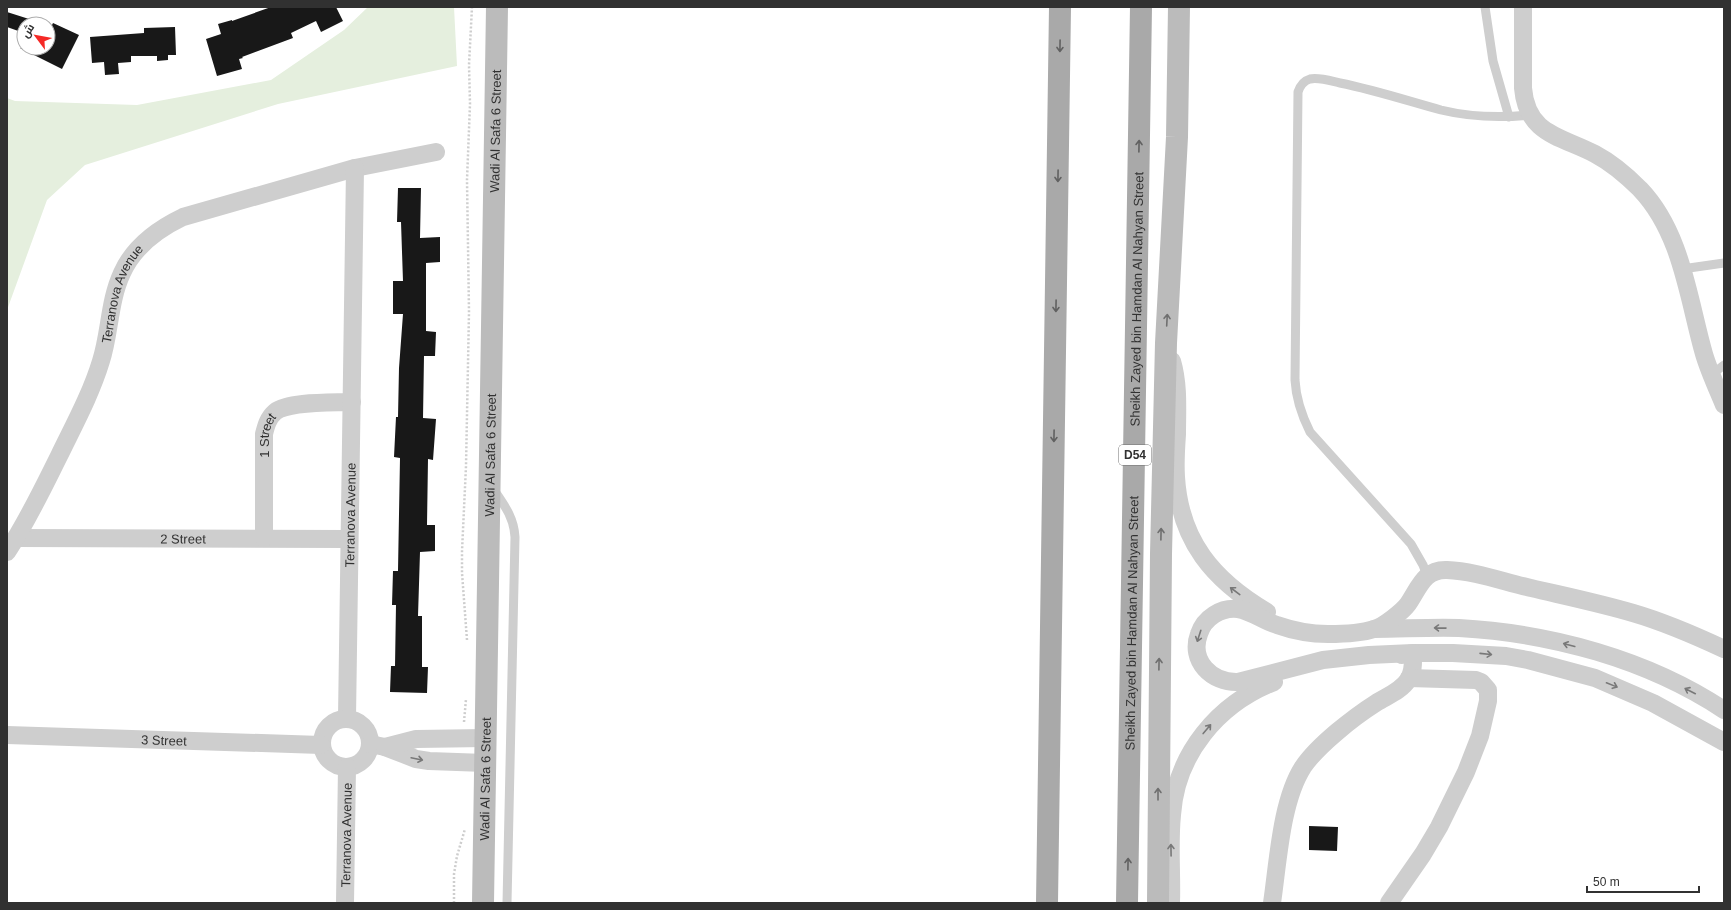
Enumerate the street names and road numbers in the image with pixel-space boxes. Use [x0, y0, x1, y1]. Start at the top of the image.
street label: Wadi Al Safa 6 Street [487, 69, 504, 193]
street label: Sheikh Zayed bin Hamdan Al Nahyan Street [1127, 171, 1146, 426]
street label: Terranova Avenue [98, 241, 146, 345]
street label: Wadi Al Safa 6 Street [482, 393, 498, 517]
street label: 1 Street [257, 409, 279, 458]
road number: D54 [1119, 445, 1151, 465]
street label: Terranova Avenue [342, 463, 358, 567]
street label: Sheikh Zayed bin Hamdan Al Nahyan Street [1122, 495, 1141, 750]
street label: 2 Street [160, 531, 206, 546]
street label: Wadi Al Safa 6 Street [476, 717, 493, 841]
street label: 3 Street [141, 732, 187, 748]
street label: Terranova Avenue [338, 783, 354, 887]

